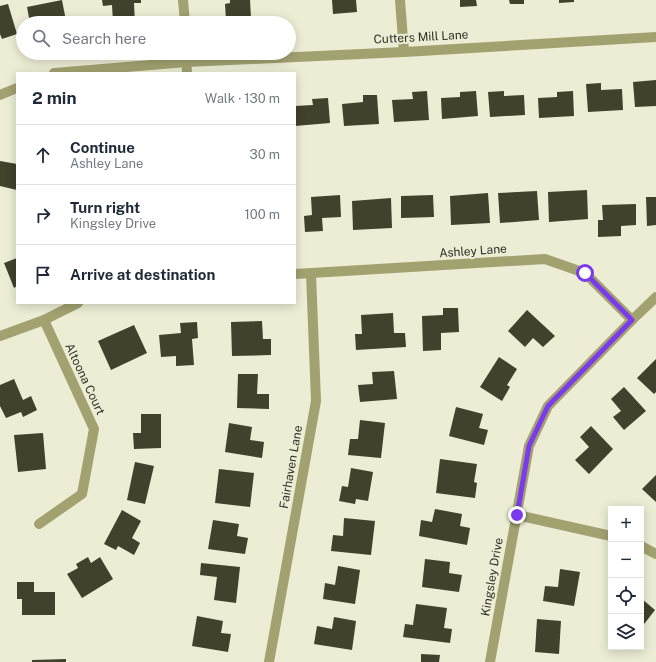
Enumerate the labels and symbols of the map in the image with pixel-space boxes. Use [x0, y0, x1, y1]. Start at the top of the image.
street label: Cutters Mill Lane [373, 28, 469, 46]
street label: Ashley Lane [439, 242, 507, 260]
route start [576, 264, 594, 282]
street label: Altoona Court [62, 341, 108, 417]
street label: Fairhaven Lane [277, 424, 305, 510]
route end [508, 506, 526, 524]
street label: Kingsley Drive [478, 536, 506, 617]

